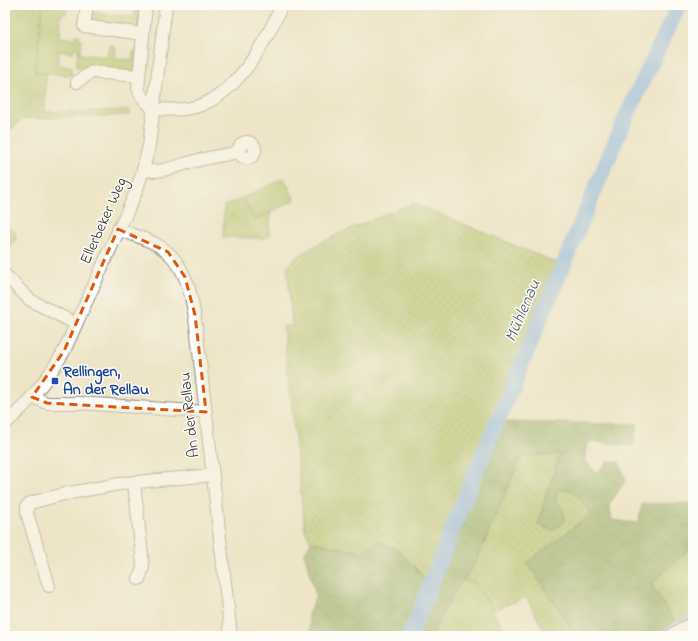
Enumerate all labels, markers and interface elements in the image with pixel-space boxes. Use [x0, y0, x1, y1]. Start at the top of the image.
street label: Ellerbeker Weg [74, 174, 134, 268]
water label: Mühlenau [499, 276, 547, 346]
place label: Rellingen, An der Rellau [62, 360, 149, 402]
street label: An der Rellau [174, 371, 206, 459]
marker: Rellingen, An der Rellau [50, 376, 60, 386]

